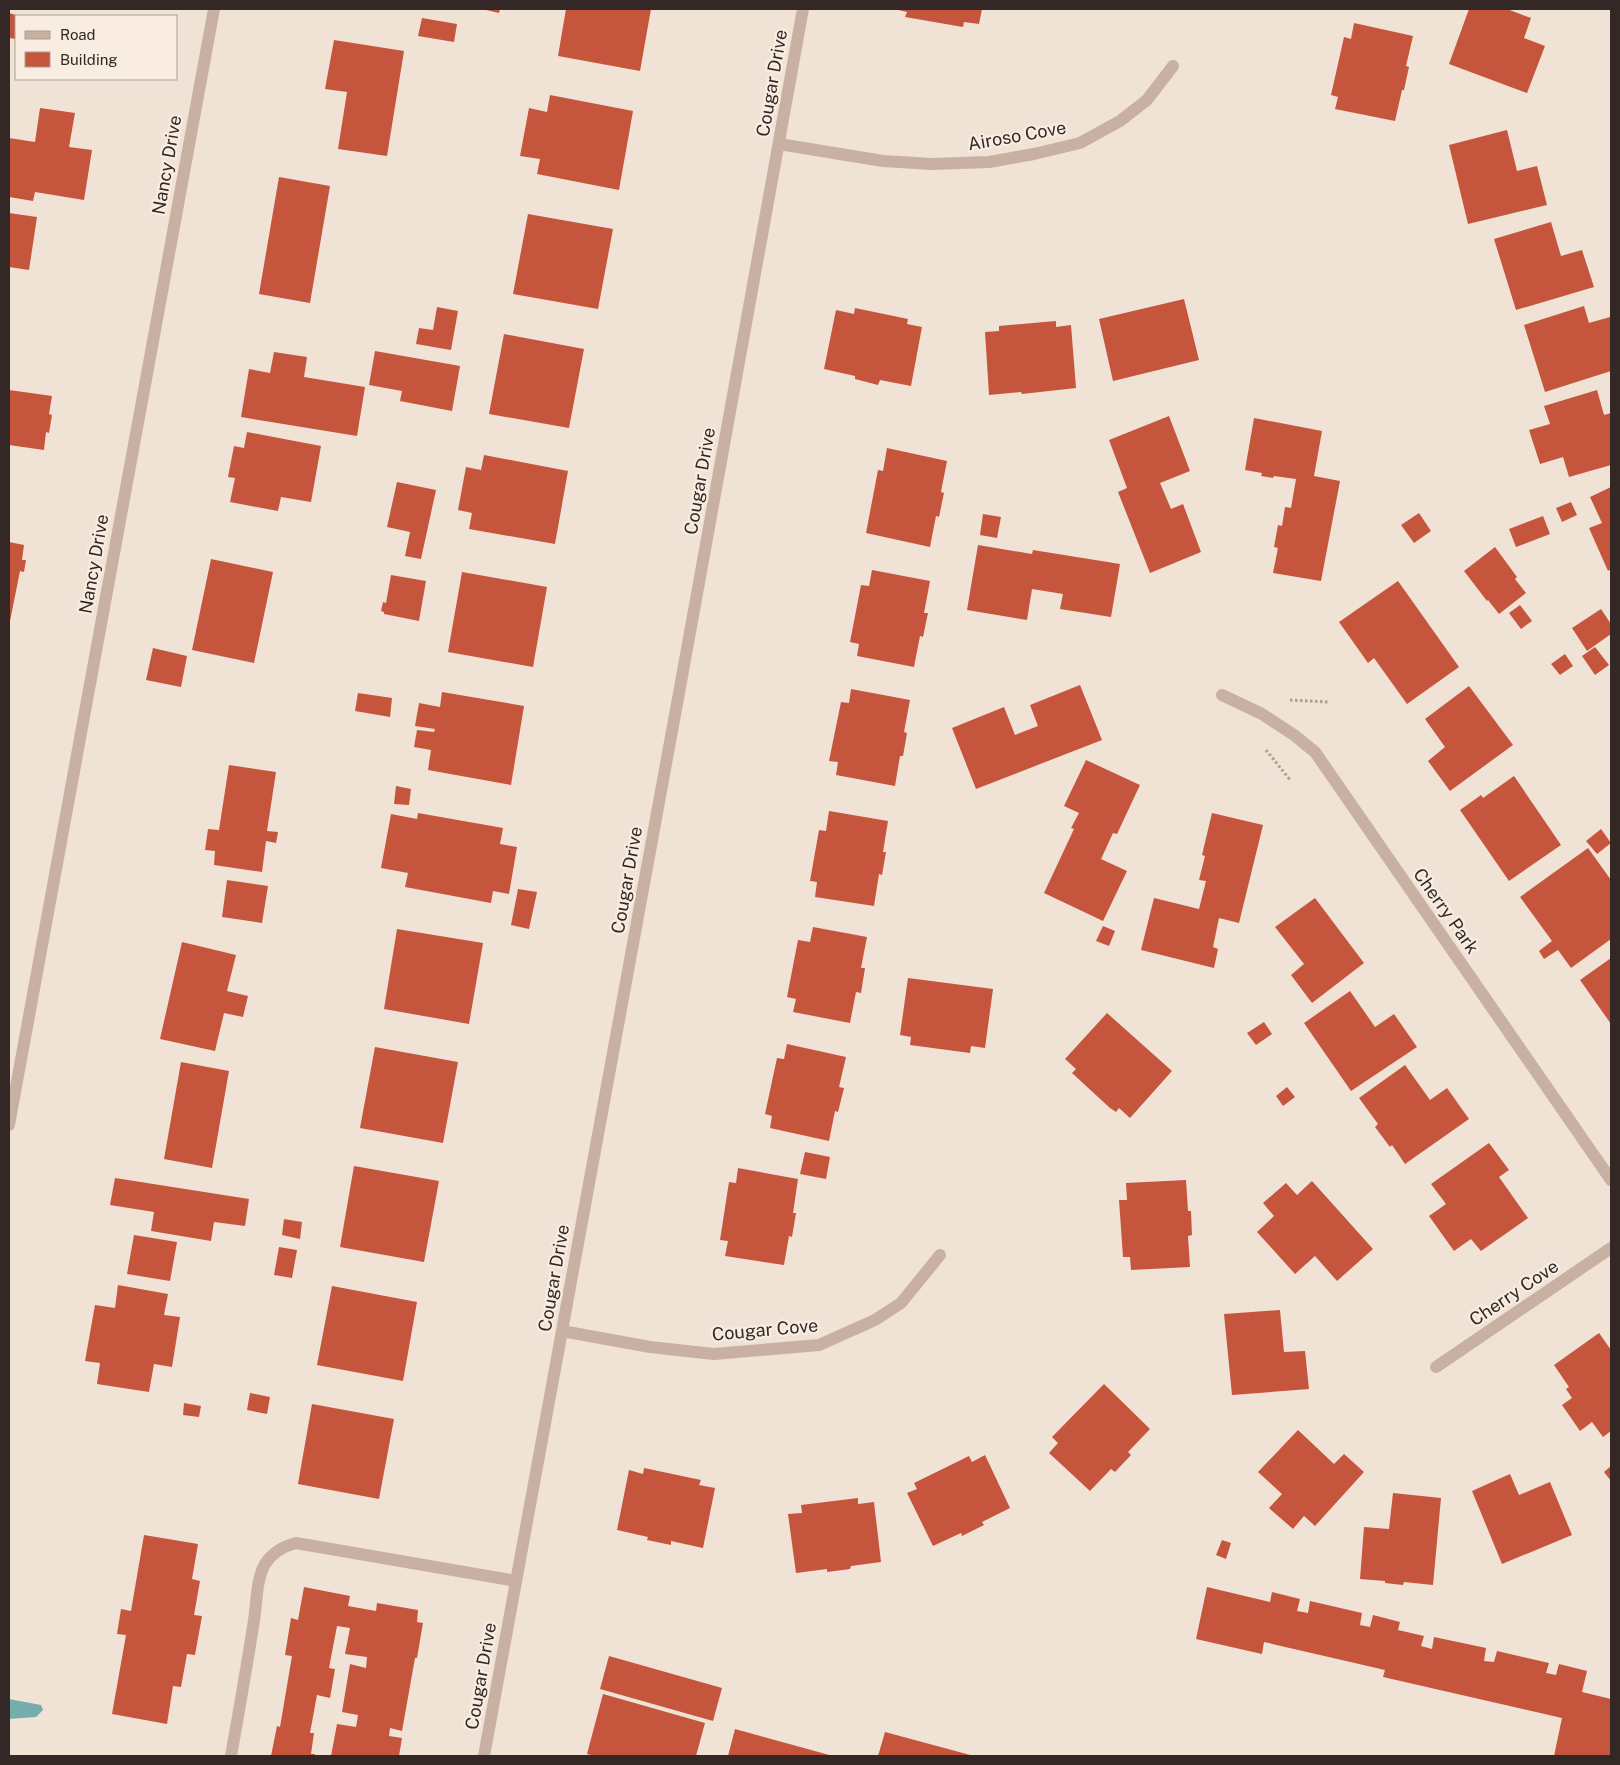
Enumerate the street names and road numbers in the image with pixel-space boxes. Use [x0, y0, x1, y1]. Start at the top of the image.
street label: Cougar Drive [752, 28, 791, 138]
street label: Nancy Drive [147, 114, 186, 216]
street label: Airoso Cove [966, 117, 1068, 154]
street label: Cougar Drive [680, 426, 719, 536]
street label: Nancy Drive [74, 513, 113, 615]
street label: Cougar Drive [607, 825, 646, 935]
street label: Cherry Park [1409, 864, 1484, 958]
street label: Cougar Drive [534, 1223, 573, 1333]
street label: Cherry Cove [1465, 1255, 1562, 1330]
street label: Cougar Cove [711, 1314, 819, 1345]
street label: Cougar Drive [461, 1621, 500, 1731]

